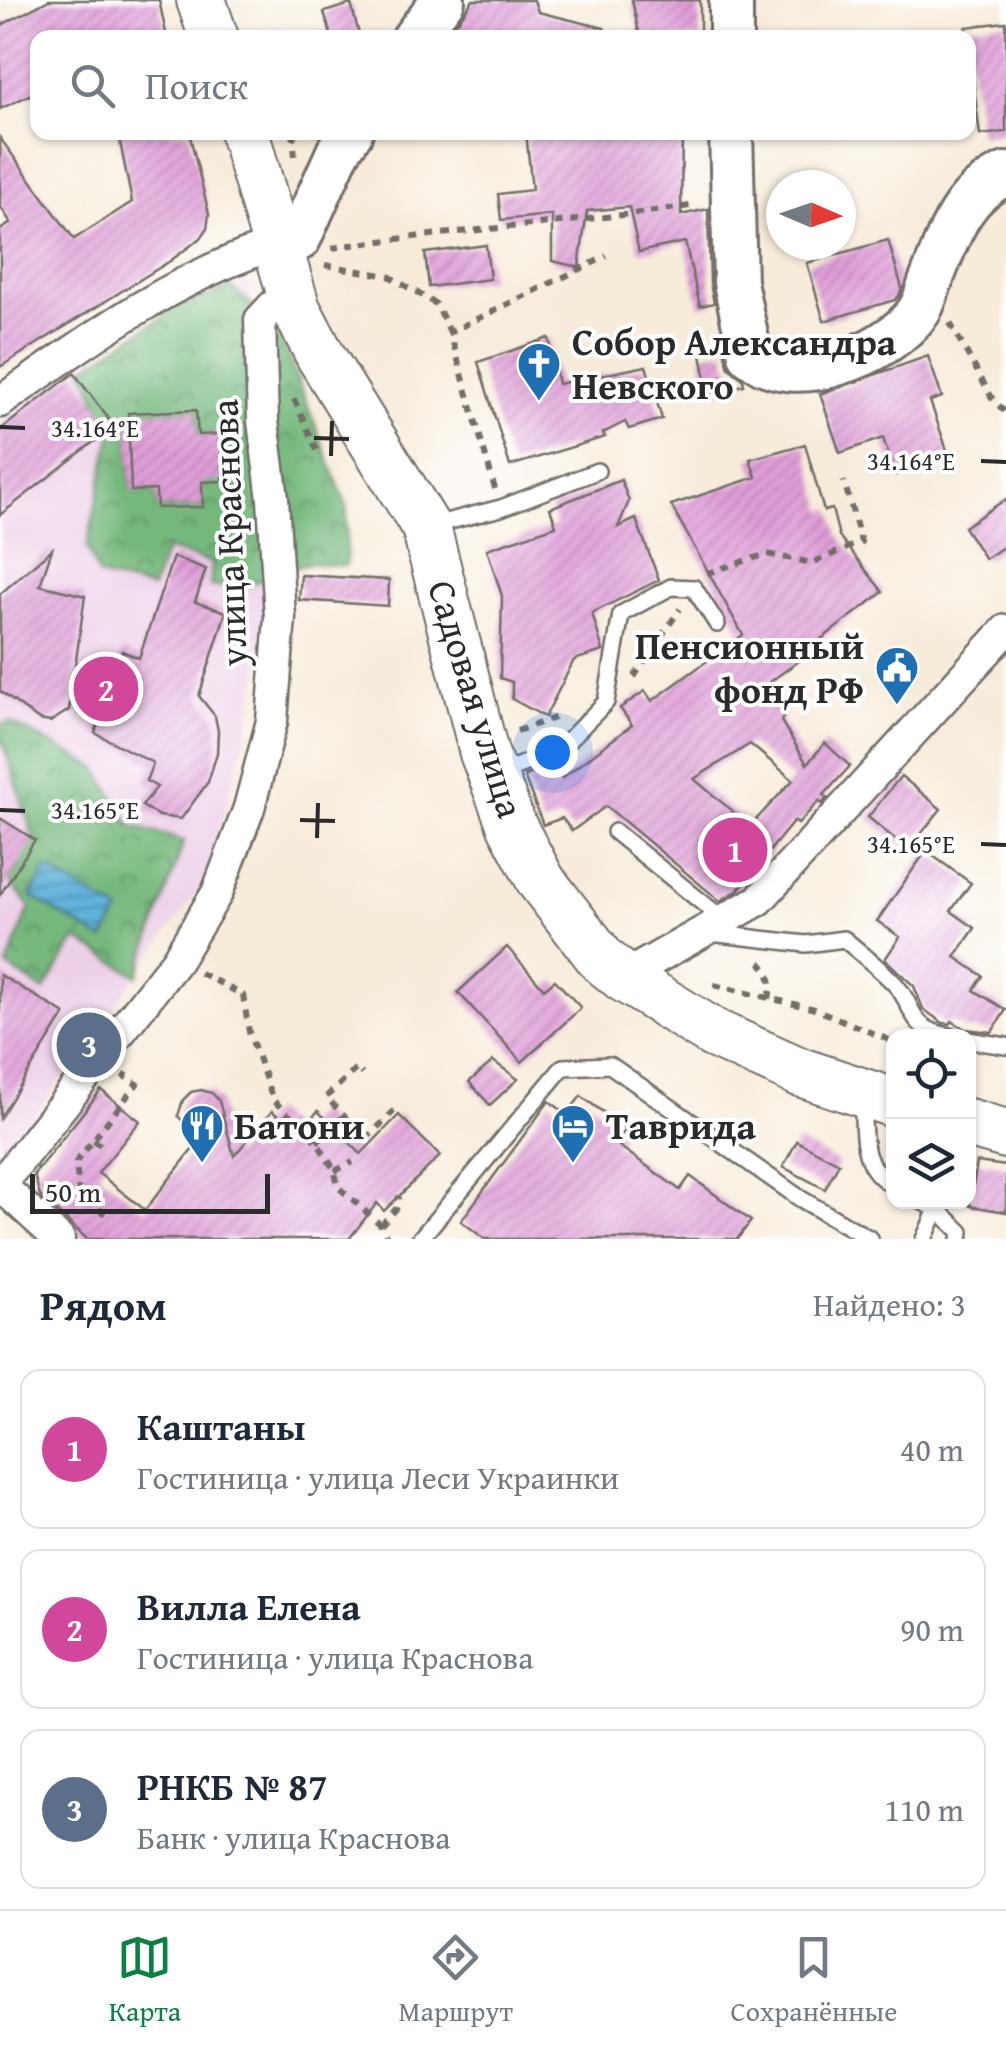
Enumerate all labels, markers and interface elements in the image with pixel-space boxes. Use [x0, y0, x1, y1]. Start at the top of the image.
search box [30, 30, 976, 140]
text: Поиск [145, 57, 248, 113]
icon: search [65, 58, 120, 113]
north arrow [766, 170, 856, 260]
place label: Собор Александра Невского [572, 313, 897, 413]
church icon: Собор Александра Невского [516, 341, 562, 402]
street label: улица Краснова [195, 398, 261, 669]
text: 34.164°E [51, 410, 139, 446]
text: 34.164°E [867, 443, 955, 479]
street label: Садовая улица [414, 573, 540, 824]
place label: Пенсионный фонд РФ [635, 617, 864, 717]
public building icon: Пенсионный фонд РФ [874, 645, 920, 706]
pin: 2 [74, 652, 138, 726]
your location [527, 727, 578, 778]
text: 34.165°E [51, 792, 139, 828]
pin: 1 [702, 812, 768, 888]
text: 34.165°E [867, 826, 955, 862]
pin: 3 [56, 1008, 122, 1082]
map controls [886, 1029, 976, 1209]
button: locate [886, 1029, 976, 1119]
place label: Батони [234, 1097, 365, 1153]
place label: Таврида [606, 1097, 757, 1153]
restaurant icon: Батони [179, 1103, 225, 1164]
hotel icon: Таврида [550, 1103, 596, 1164]
button: layers [886, 1119, 976, 1209]
scale bar [30, 1169, 270, 1214]
text: 50 m [45, 1171, 101, 1212]
text: Рядом [40, 1274, 167, 1335]
text: Найдено: 3 [813, 1281, 966, 1328]
text: Каштаны [137, 1398, 305, 1454]
text: 1 [66, 1426, 83, 1473]
text: 40 m [900, 1426, 964, 1473]
text: Гостиница · улица Леси Украинки [137, 1454, 619, 1501]
text: Вилла Елена [137, 1578, 361, 1634]
text: 2 [66, 1606, 83, 1653]
text: 90 m [900, 1606, 964, 1653]
text: Гостиница · улица Краснова [137, 1634, 533, 1681]
text: РНКБ № 87 [137, 1758, 328, 1814]
text: 3 [66, 1786, 83, 1833]
text: 110 m [885, 1786, 964, 1833]
text: Банк · улица Краснова [137, 1814, 451, 1861]
tab: Карта [109, 1930, 181, 2031]
tab: Маршрут [399, 1930, 513, 2031]
tab: Сохранённые [730, 1930, 897, 2031]

